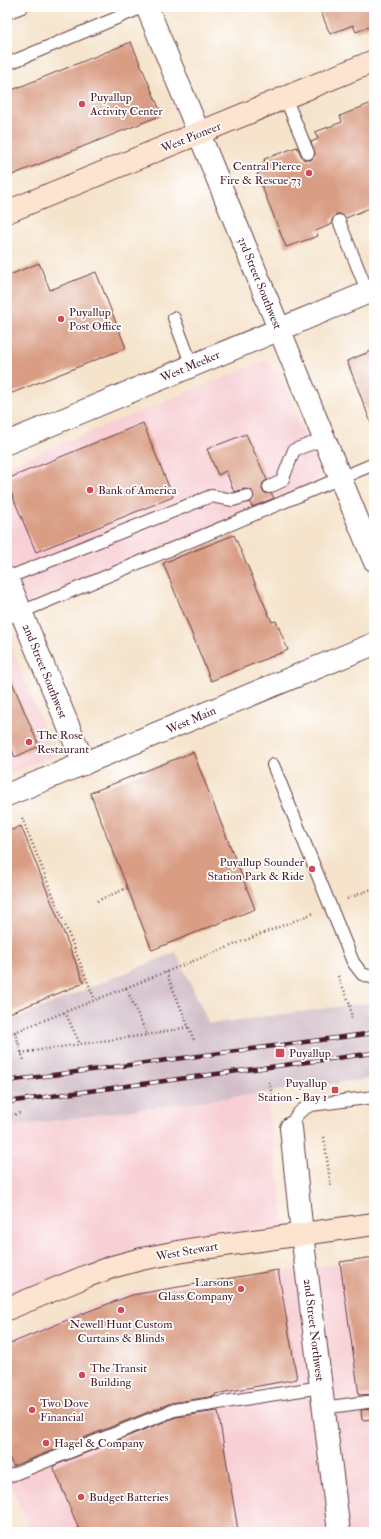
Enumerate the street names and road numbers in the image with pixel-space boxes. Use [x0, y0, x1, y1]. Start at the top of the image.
street label: West Pioneer [158, 118, 224, 157]
street label: 3rd Street Southwest [234, 235, 285, 331]
street label: West Meeker [157, 347, 223, 386]
street label: 2nd Street Southwest [19, 622, 70, 721]
street label: West Main [163, 703, 218, 738]
street label: West Stewart [154, 1239, 219, 1265]
street label: 2nd Street Northwest [300, 1278, 327, 1382]

